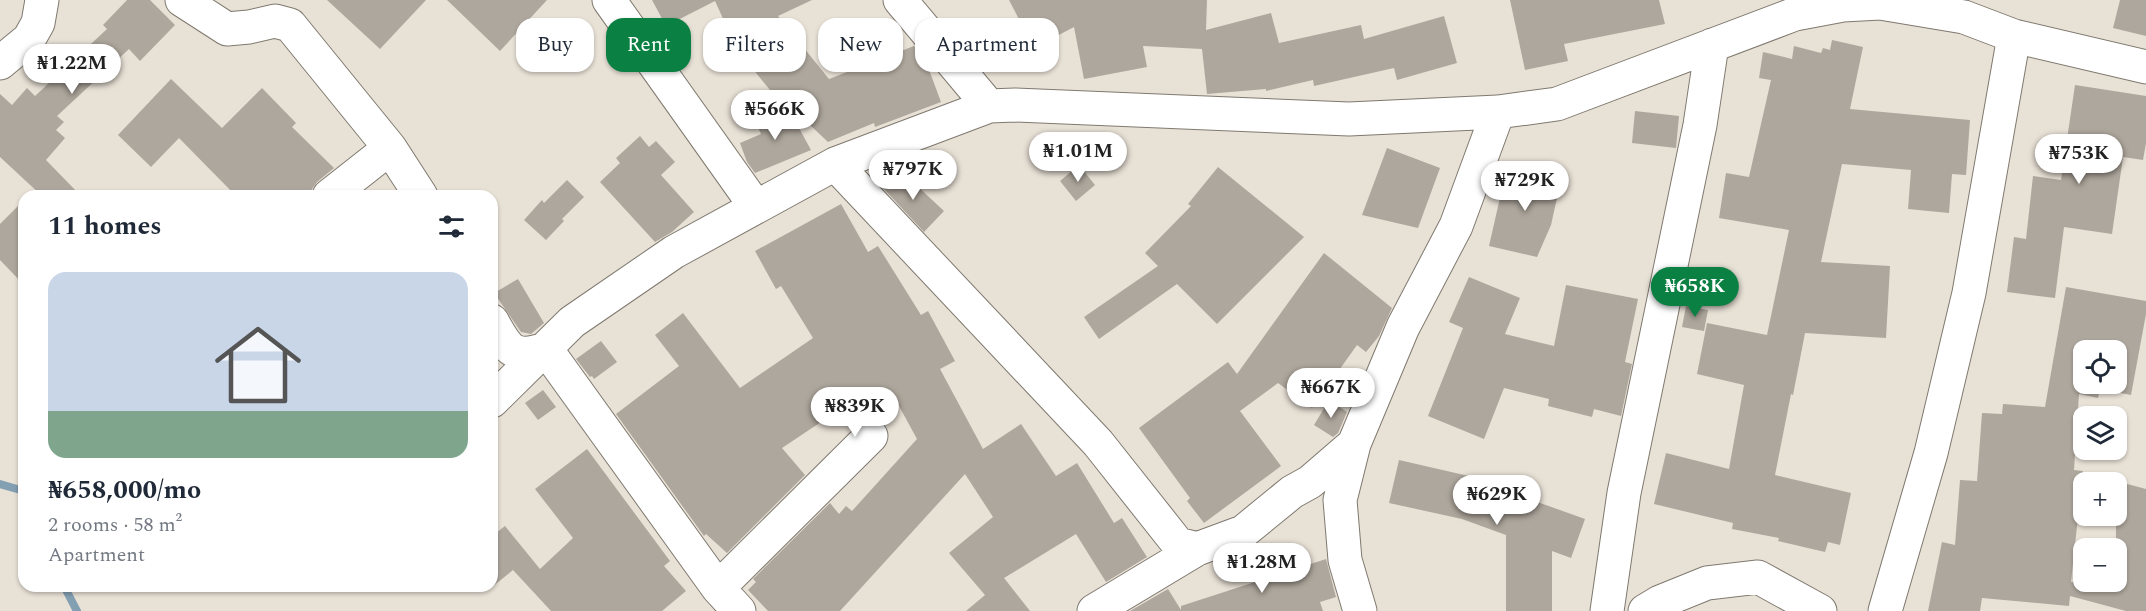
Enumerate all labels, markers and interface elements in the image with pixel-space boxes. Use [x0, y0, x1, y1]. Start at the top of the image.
chip: Buy [516, 18, 594, 72]
chip: Rent [606, 18, 691, 72]
chip: Filters [703, 18, 806, 72]
chip: New [818, 18, 903, 72]
chip: Apartment [915, 18, 1059, 72]
pin: ₦1.22M [23, 44, 121, 95]
text: ₦1.22M [37, 48, 107, 78]
pin: ₦566K [733, 90, 817, 141]
text: ₦566K [745, 94, 805, 124]
pin: ₦1.01M [1029, 132, 1127, 183]
pin: ₦753K [2037, 134, 2121, 185]
text: ₦1.01M [1043, 136, 1113, 166]
text: ₦753K [2049, 138, 2109, 168]
pin: ₦797K [871, 150, 955, 201]
text: ₦797K [883, 154, 943, 184]
pin: ₦729K [1483, 161, 1567, 212]
text: ₦729K [1495, 165, 1555, 195]
text: 11 homes [48, 206, 162, 246]
icon: filters [435, 210, 468, 243]
pin: ₦658K [1653, 267, 1737, 318]
text: ₦658K [1665, 271, 1725, 301]
icon: home [204, 311, 312, 419]
map controls [2073, 340, 2127, 592]
button: locate [2073, 340, 2127, 394]
pin: ₦667K [1289, 368, 1373, 419]
text: ₦667K [1301, 372, 1361, 402]
pin: ₦839K [813, 387, 897, 438]
text: ₦839K [825, 391, 885, 421]
button: layers [2073, 406, 2127, 460]
text: ₦658,000/mo [48, 470, 201, 510]
button: + [2073, 472, 2127, 526]
pin: ₦629K [1455, 475, 1539, 526]
text: ₦629K [1467, 479, 1527, 509]
text: 2 rooms · 58 m² [48, 510, 182, 540]
button: − [2073, 538, 2127, 592]
text: Apartment [48, 540, 145, 570]
pin: ₦1.28M [1213, 543, 1311, 594]
text: ₦1.28M [1227, 547, 1297, 577]

